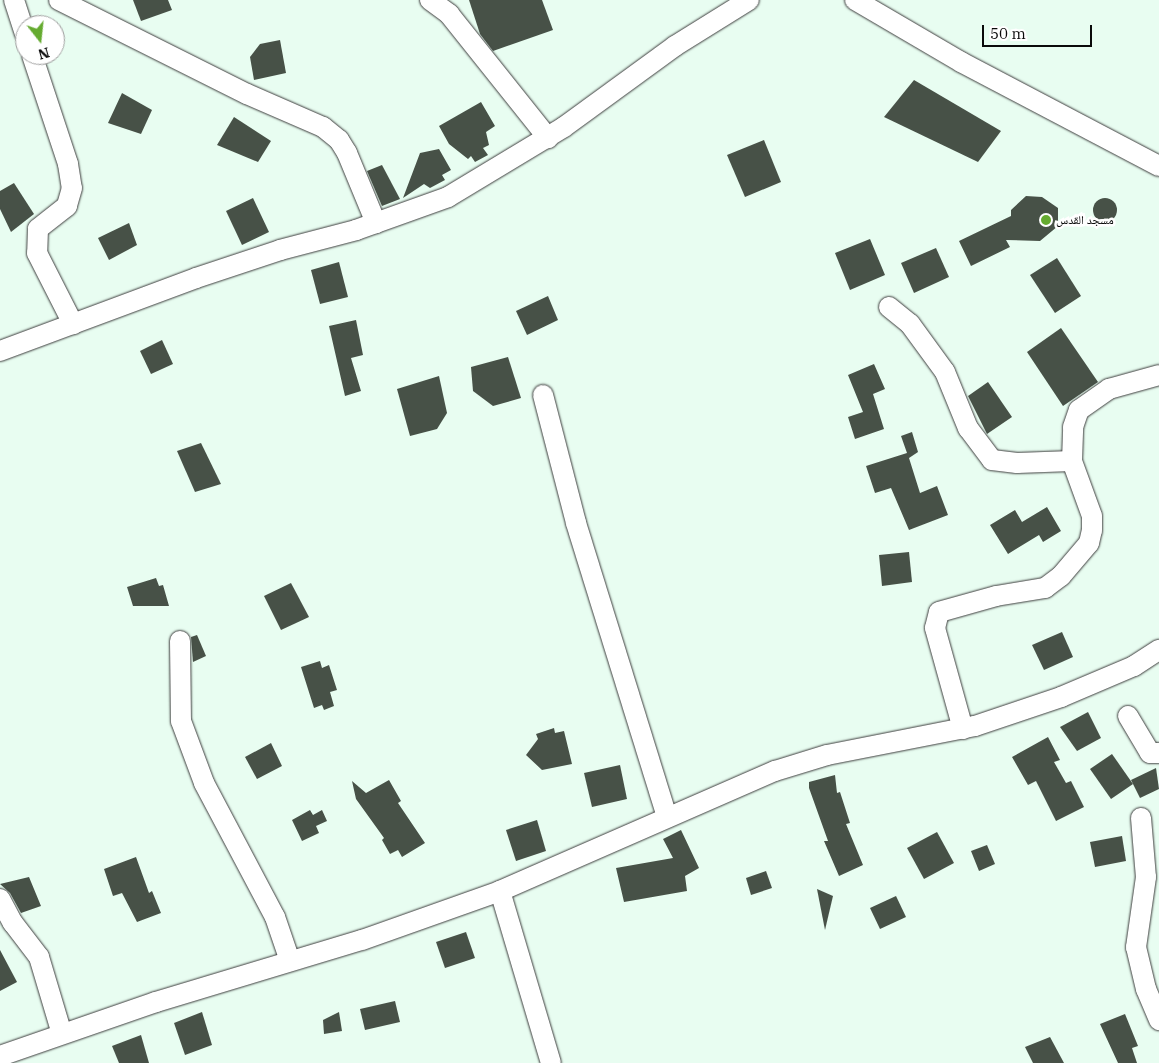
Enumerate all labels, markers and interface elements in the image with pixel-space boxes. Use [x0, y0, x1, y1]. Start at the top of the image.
north arrow [15, 15, 65, 65]
scale bar [984, 15, 1094, 47]
text: 50 m [990, 24, 1026, 43]
text: N [36, 43, 52, 64]
place label: مسجد القدس [1056, 213, 1114, 227]
marker: مسجد القدس [1040, 214, 1052, 226]

